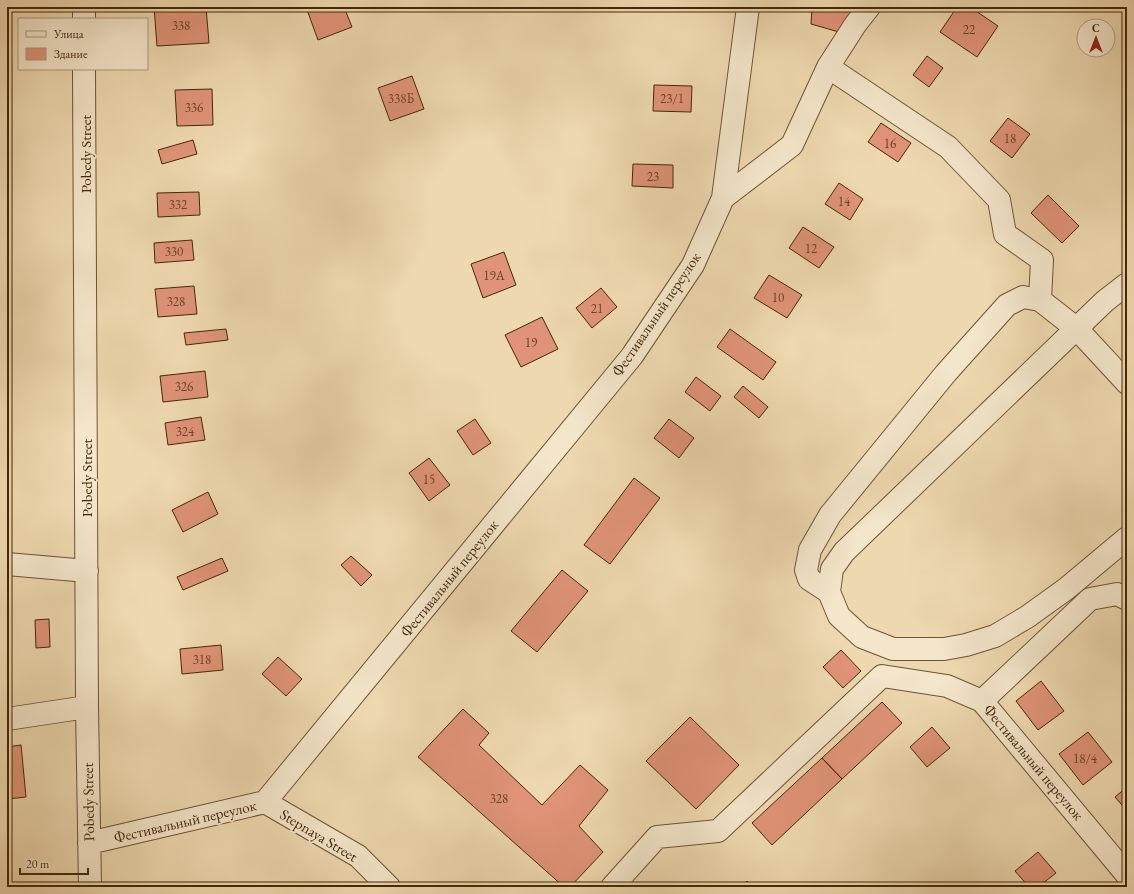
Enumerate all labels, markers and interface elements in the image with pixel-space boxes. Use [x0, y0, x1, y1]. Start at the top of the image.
house number: 338 [172, 17, 190, 34]
legend [18, 18, 148, 70]
north arrow [1076, 18, 1116, 58]
house number: 22 [963, 21, 976, 38]
text: С [1092, 21, 1100, 35]
text: Улица [53, 26, 84, 42]
text: Здание [54, 46, 88, 62]
house number: 338Б [388, 90, 415, 107]
house number: 23/1 [660, 90, 684, 107]
house number: 336 [185, 99, 203, 116]
street label: Pobedy Street [76, 114, 95, 193]
house number: 18 [1004, 130, 1016, 147]
house number: 16 [884, 135, 896, 152]
house number: 23 [647, 168, 659, 185]
house number: 14 [838, 193, 851, 210]
house number: 332 [169, 196, 188, 213]
house number: 12 [805, 240, 818, 257]
house number: 330 [165, 243, 183, 260]
street label: Фестивальный переулок [607, 248, 705, 380]
house number: 19А [483, 267, 506, 284]
house number: 10 [772, 289, 784, 306]
house number: 328 [167, 293, 185, 310]
house number: 21 [591, 300, 603, 317]
house number: 19 [525, 334, 538, 351]
house number: 326 [175, 378, 193, 395]
house number: 324 [176, 423, 195, 440]
street label: Pobedy Street [77, 438, 96, 517]
house number: 15 [423, 471, 435, 488]
street label: Фестивальный переулок [396, 515, 502, 641]
house number: 318 [193, 651, 211, 668]
street label: Фестивальный переулок [980, 700, 1088, 824]
house number: 18/4 [1073, 750, 1098, 767]
street label: Pobedy Street [78, 762, 98, 841]
house number: 328 [490, 790, 508, 807]
street label: Фестивальный переулок [112, 795, 258, 847]
street label: Stepnaya Street [277, 804, 362, 866]
scale bar [20, 850, 88, 876]
text: 20 m [26, 856, 50, 872]

